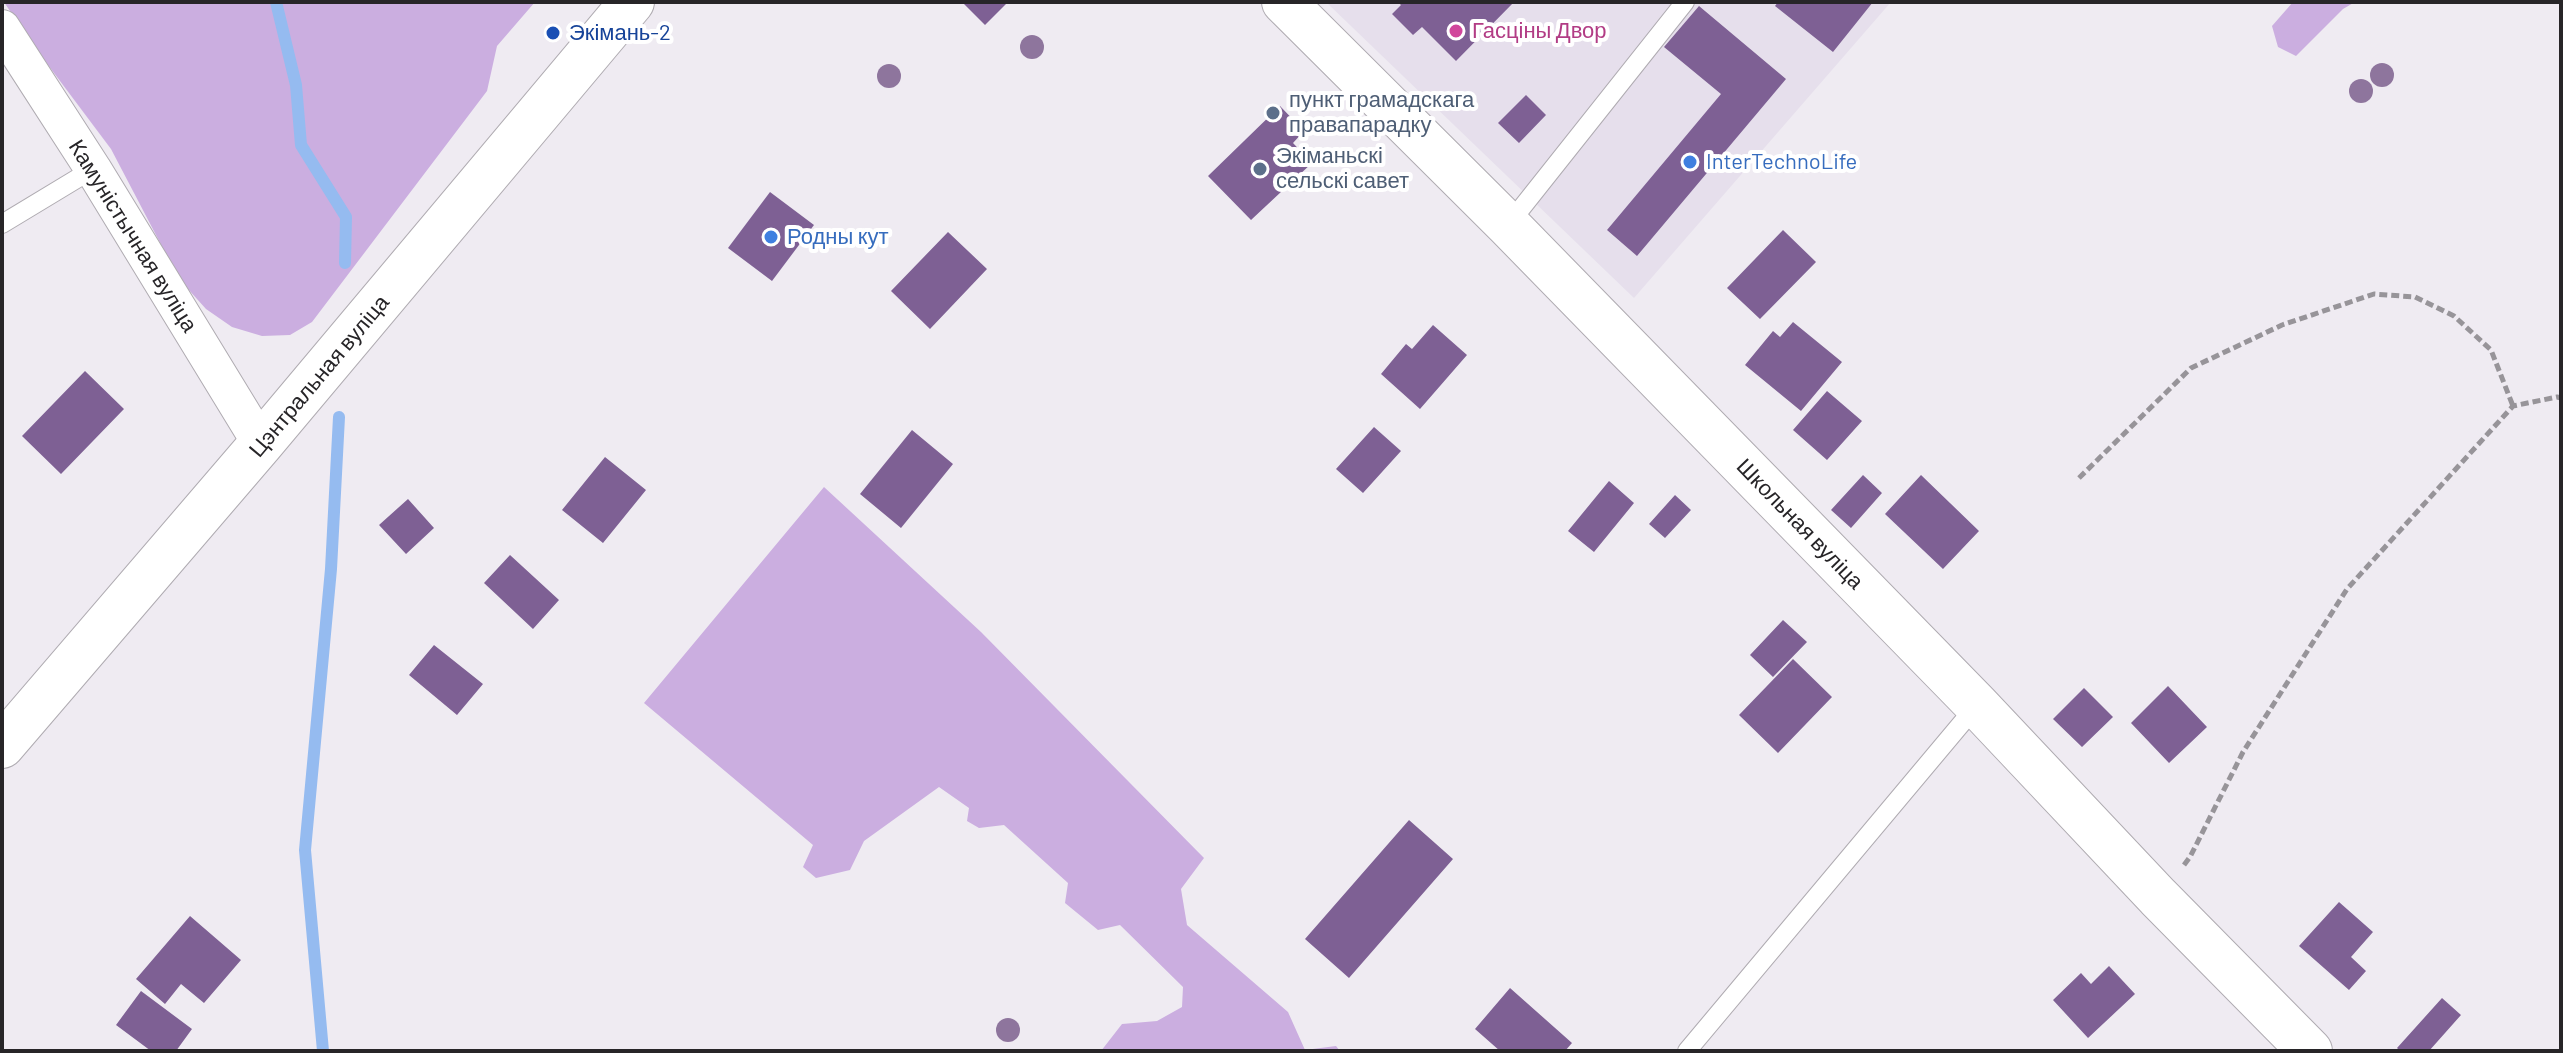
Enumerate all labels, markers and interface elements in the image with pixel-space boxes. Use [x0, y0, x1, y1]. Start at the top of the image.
place label: Гасціны Двор [1472, 18, 1607, 44]
place label: Экімань-2 [569, 20, 671, 46]
marker: Гасціны Двор [1447, 22, 1465, 40]
marker: Экімань-2 [544, 24, 562, 42]
place label: пункт грамадскага правапарадку [1289, 87, 1474, 138]
marker: пункт грамадскага правапарадку [1264, 104, 1282, 122]
street label: Камуністычная вуліца [63, 135, 203, 337]
place label: Экіманьскі сельскі савет [1276, 143, 1409, 194]
place label: InterTechnoLife [1706, 149, 1857, 175]
marker: InterTechnoLife [1681, 153, 1699, 171]
marker: Экіманьскі сельскі савет [1251, 160, 1269, 178]
place label: Родны кут [787, 224, 889, 250]
marker: Родны кут [762, 228, 780, 246]
street label: Цэнтральная вуліца [243, 290, 395, 462]
street label: Школьная вуліца [1731, 453, 1869, 595]

